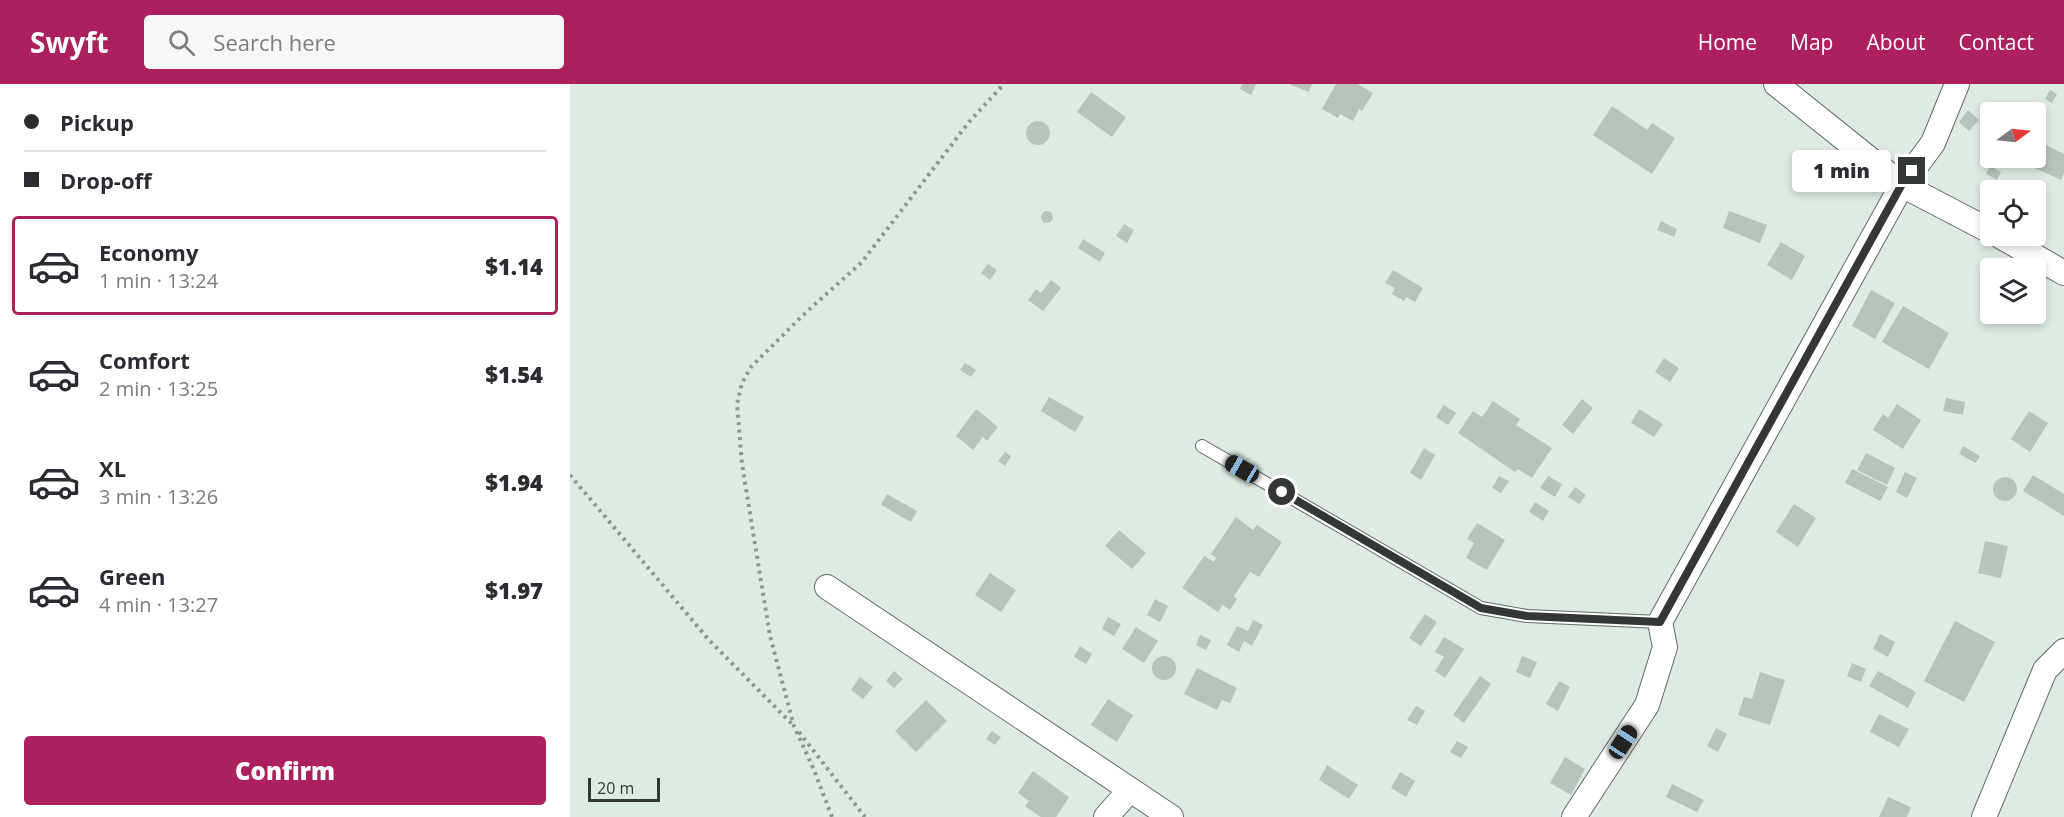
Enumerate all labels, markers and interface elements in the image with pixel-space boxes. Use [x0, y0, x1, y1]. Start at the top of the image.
search box [144, 15, 564, 69]
text: Swyft [30, 23, 108, 61]
icon: search [165, 26, 198, 59]
text: Search here [213, 27, 336, 57]
text: Home [1698, 28, 1757, 56]
text: Map [1790, 28, 1833, 56]
text: About [1866, 28, 1926, 56]
text: Contact [1959, 28, 2034, 56]
north arrow [1980, 102, 2046, 168]
map controls [1980, 102, 2046, 324]
text: Pickup [60, 107, 134, 137]
callout: 1 min [1792, 150, 1891, 192]
text: 1 min [1813, 157, 1870, 184]
route end [1898, 157, 1925, 184]
text: Drop-off [60, 165, 152, 195]
button: locate [1980, 180, 2046, 246]
text: Economy [99, 237, 198, 267]
icon: car [27, 239, 81, 293]
text: $1.14 [485, 251, 543, 281]
button: layers [1980, 258, 2046, 324]
text: 1 min · 13:24 [99, 267, 218, 294]
text: Comfort [99, 345, 190, 375]
icon: car [27, 347, 81, 401]
text: $1.54 [485, 359, 543, 389]
text: 2 min · 13:25 [99, 375, 218, 402]
car [1222, 452, 1262, 486]
text: XL [99, 453, 126, 483]
icon: car [27, 455, 81, 509]
text: $1.94 [485, 467, 543, 497]
route start [1268, 478, 1295, 505]
text: 3 min · 13:26 [99, 483, 218, 510]
text: Green [99, 561, 165, 591]
icon: car [27, 563, 81, 617]
text: $1.97 [485, 575, 543, 605]
text: 4 min · 13:27 [99, 591, 218, 618]
car [1606, 722, 1640, 762]
button: Confirm [24, 736, 546, 805]
scale bar [588, 775, 660, 802]
text: 20 m [597, 777, 634, 799]

